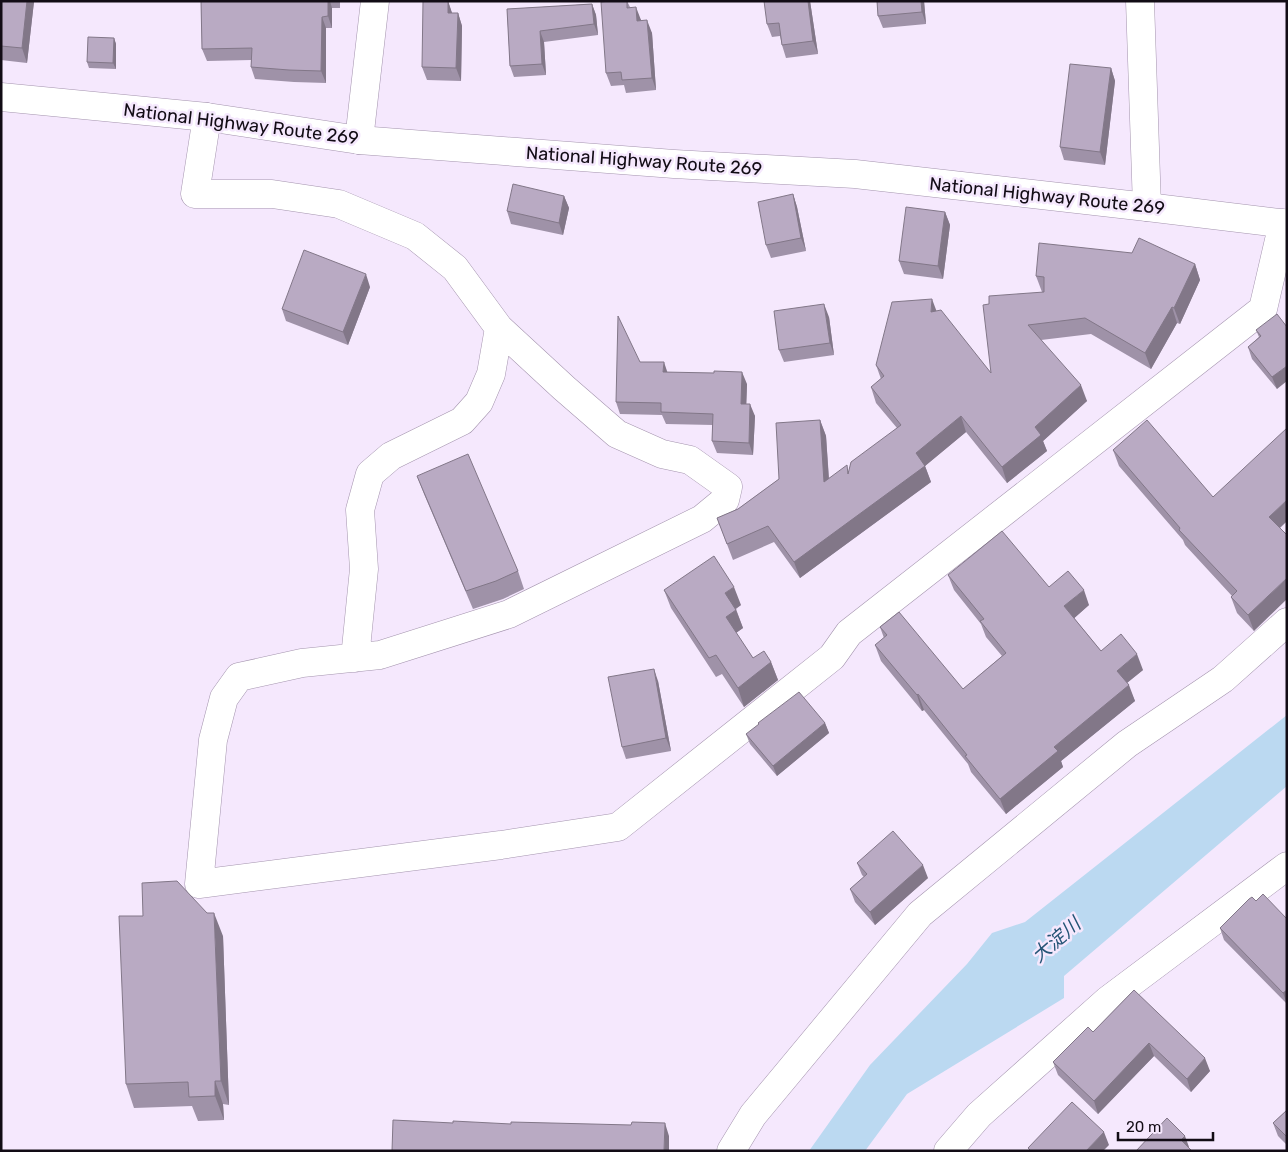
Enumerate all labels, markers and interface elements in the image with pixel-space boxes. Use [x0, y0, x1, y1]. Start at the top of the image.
street label: National Highway Route 269 [122, 99, 360, 149]
street label: National Highway Route 269 [525, 142, 763, 180]
street label: National Highway Route 269 [928, 173, 1166, 219]
water label: 大淀川 [1027, 911, 1087, 967]
scale bar [1118, 1110, 1213, 1142]
text: 20 m [1126, 1118, 1161, 1136]

